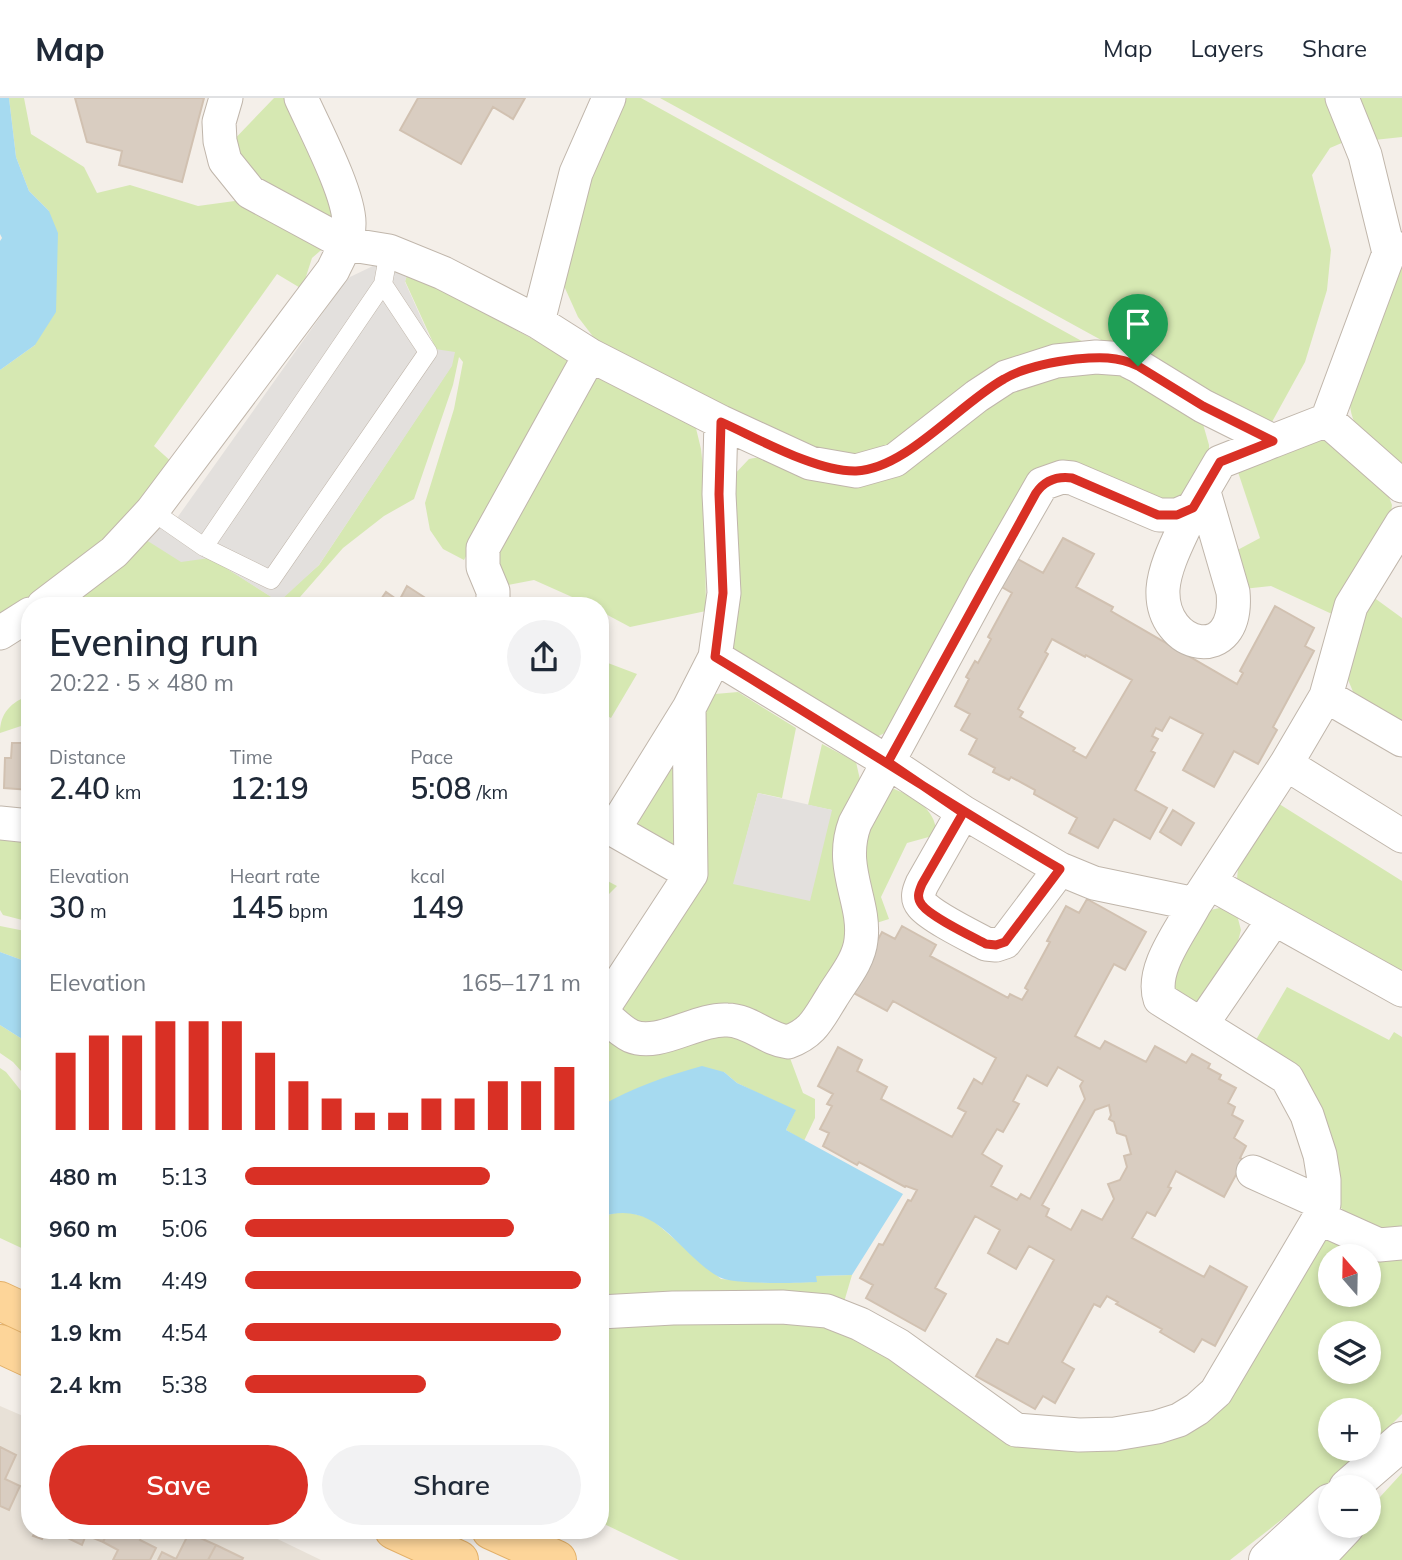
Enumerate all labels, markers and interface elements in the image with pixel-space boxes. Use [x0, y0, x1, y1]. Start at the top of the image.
text: Map [35, 28, 105, 69]
text: Map [1103, 33, 1152, 63]
text: Layers [1190, 33, 1264, 63]
text: Share [1302, 33, 1367, 63]
pin [1108, 294, 1168, 366]
icon: arrive [1119, 305, 1157, 343]
text: Evening run [49, 618, 259, 666]
button: share [507, 620, 581, 694]
text: 20:22 · 5 × 480 m [49, 668, 234, 697]
text: Distance [49, 745, 126, 769]
text: Time [230, 745, 273, 769]
text: Pace [410, 745, 453, 769]
text: 2.40 [49, 769, 110, 807]
text: 12:19 [230, 769, 309, 807]
text: 5:08 [410, 769, 471, 807]
text: km [110, 780, 142, 804]
text: /km [471, 780, 508, 804]
text: Elevation [49, 864, 129, 888]
text: Heart rate [230, 864, 320, 888]
text: kcal [410, 864, 445, 888]
text: 30 [49, 888, 85, 926]
text: 145 [230, 888, 284, 926]
text: 149 [410, 888, 464, 926]
text: m [85, 899, 107, 923]
text: bpm [284, 899, 328, 923]
text: Elevation [49, 968, 146, 997]
text: 165–171 m [460, 968, 581, 997]
text: 480 m [49, 1162, 117, 1191]
text: 5:13 [161, 1162, 208, 1191]
text: 960 m [49, 1214, 117, 1243]
text: 5:06 [161, 1214, 208, 1243]
north arrow [1318, 1244, 1381, 1307]
map controls [1318, 1244, 1381, 1538]
text: 1.4 km [49, 1266, 122, 1295]
text: 4:49 [161, 1266, 208, 1295]
text: 1.9 km [49, 1318, 122, 1347]
text: 4:54 [161, 1318, 208, 1347]
button: layers [1318, 1321, 1381, 1384]
text: 2.4 km [49, 1370, 122, 1399]
text: 5:38 [161, 1370, 208, 1399]
button: + [1318, 1398, 1381, 1461]
button: Save [49, 1445, 308, 1525]
button: Share [322, 1445, 581, 1525]
button: − [1318, 1475, 1381, 1538]

